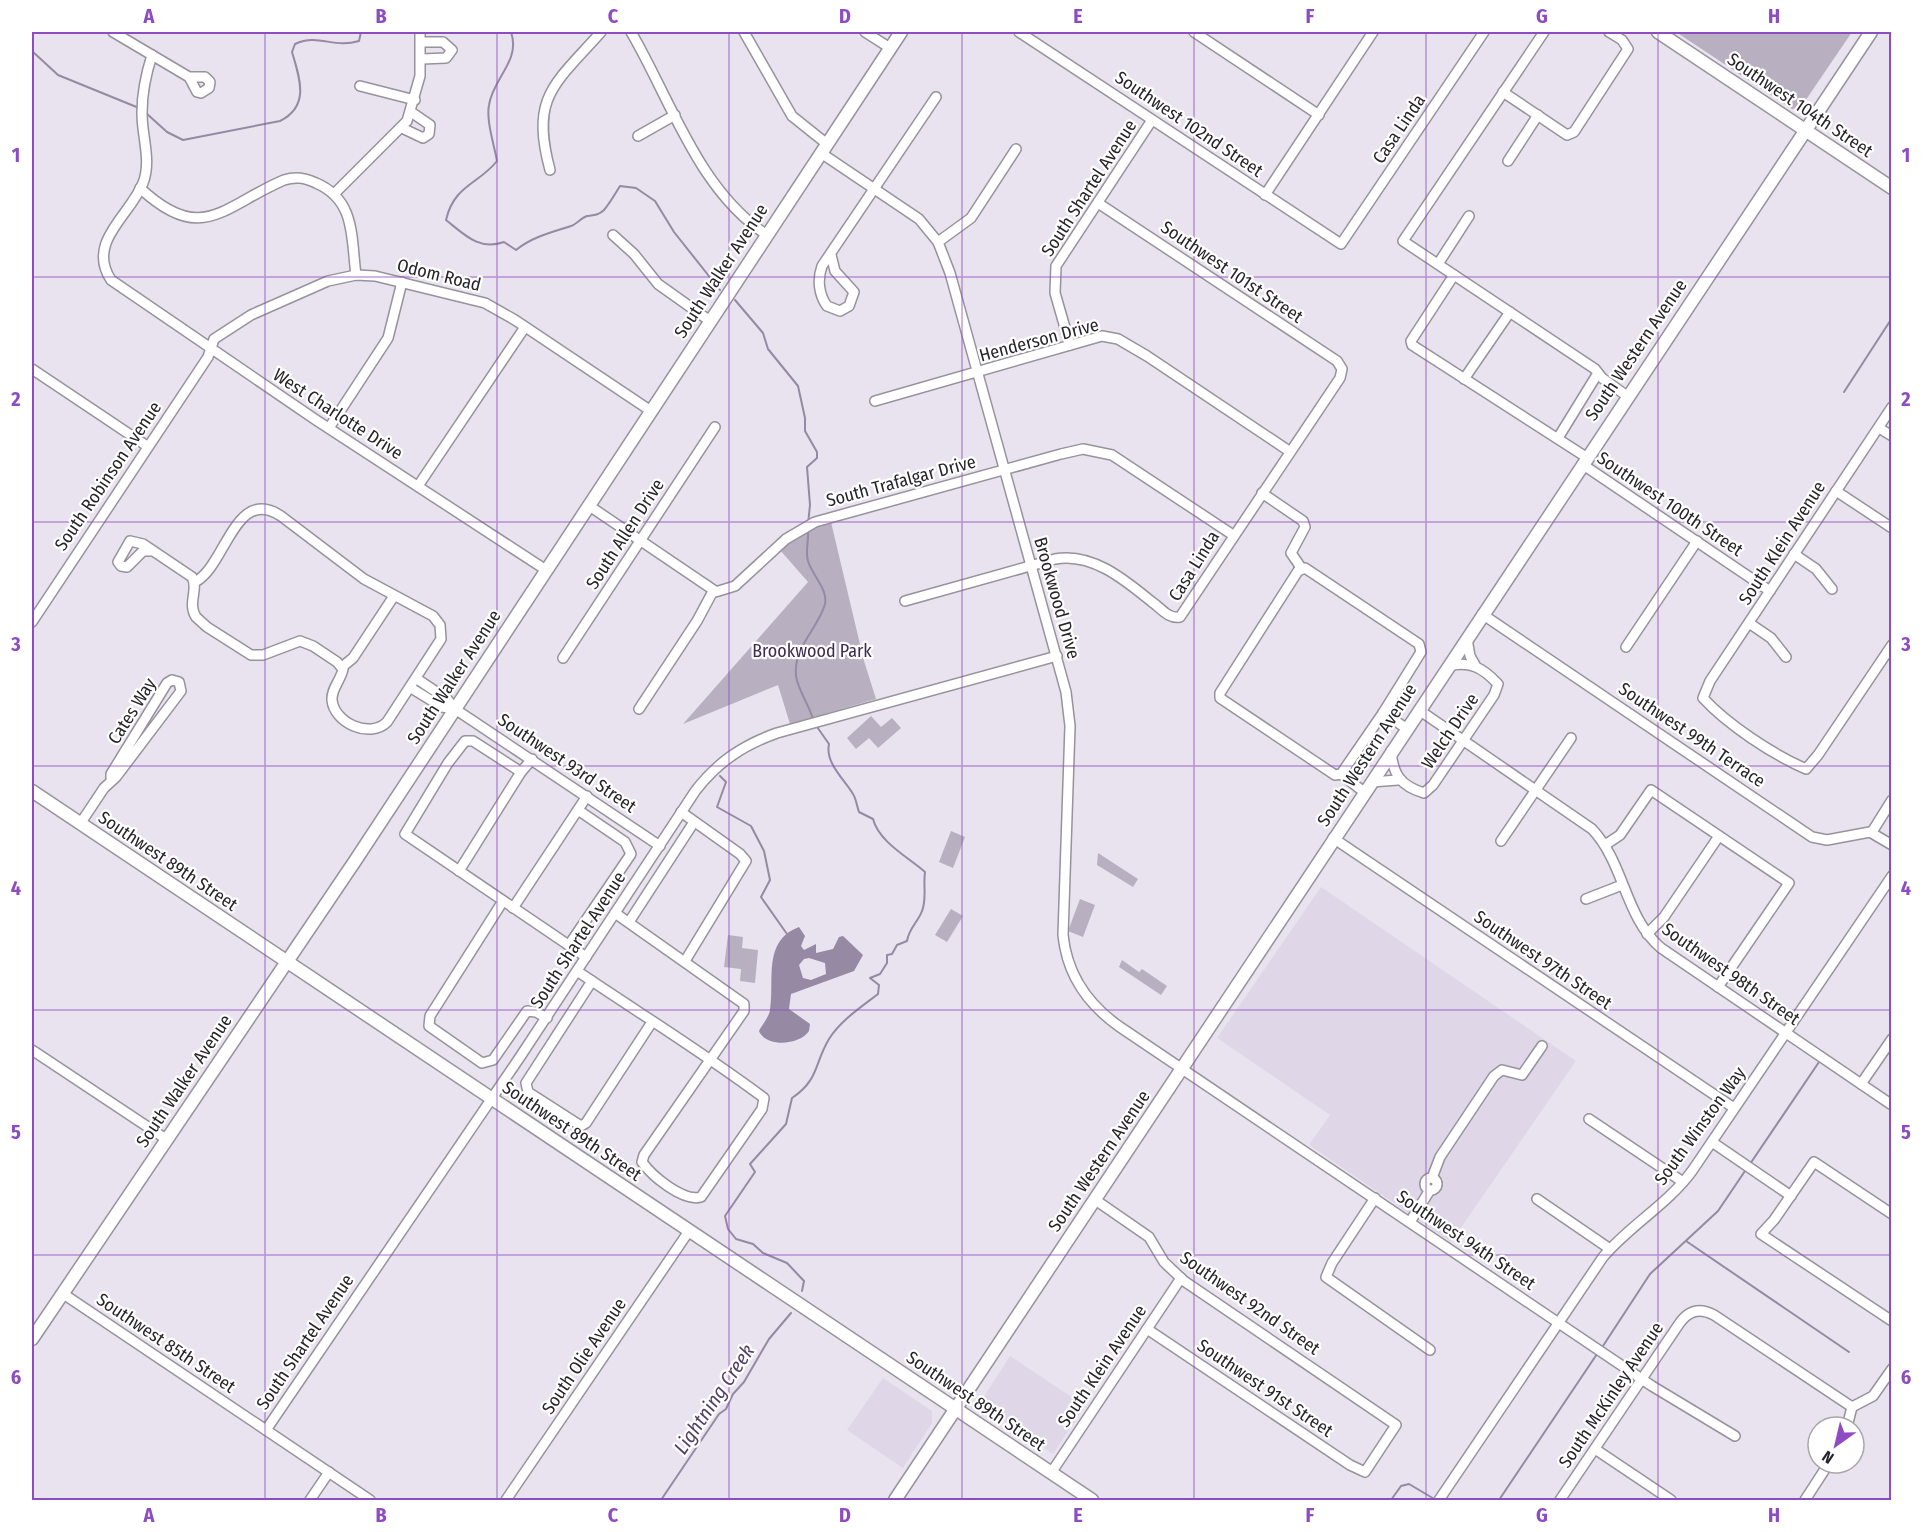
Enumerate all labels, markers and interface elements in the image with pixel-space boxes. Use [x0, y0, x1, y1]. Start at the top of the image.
text: A [143, 4, 156, 28]
text: B [375, 4, 387, 28]
text: C [608, 4, 619, 28]
text: D [839, 4, 851, 28]
text: E [1073, 4, 1083, 28]
text: F [1306, 4, 1315, 28]
text: G [1536, 4, 1548, 28]
text: H [1768, 4, 1780, 28]
street label: Southwest 104th Street [1723, 48, 1877, 162]
street label: Southwest 102nd Street [1111, 66, 1267, 182]
street label: Casa Linda [1368, 90, 1430, 168]
street label: South Shartel Avenue [1037, 115, 1141, 260]
text: 1 [12, 143, 20, 167]
text: 1 [1902, 143, 1910, 167]
street label: South Walker Avenue [669, 200, 773, 342]
street label: Southwest 101st Street [1157, 216, 1307, 328]
street label: Odom Road [395, 254, 483, 296]
street label: South Western Avenue [1580, 275, 1692, 425]
street label: Henderson Drive [977, 313, 1101, 367]
street label: West Charlotte Drive [269, 364, 407, 464]
text: 2 [10, 387, 21, 411]
text: 2 [1900, 387, 1911, 411]
street label: South Robinson Avenue [50, 397, 166, 555]
street label: Southwest 100th Street [1593, 447, 1747, 561]
street label: South Trafalgar Drive [824, 450, 978, 512]
street label: South Allen Drive [581, 475, 669, 593]
street label: South Klein Avenue [1734, 477, 1830, 609]
street label: Casa Linda [1164, 527, 1224, 605]
street label: Brookwood Drive [1029, 535, 1085, 662]
street label: South Walker Avenue [402, 606, 506, 748]
text: 3 [10, 632, 21, 656]
text: 3 [1900, 632, 1911, 656]
park label: Brookwood Park [752, 640, 872, 662]
street label: Cates Way [103, 674, 161, 748]
street label: Southwest 99th Terrace [1615, 678, 1770, 792]
street label: South Western Avenue [1313, 679, 1421, 831]
street label: Welch Drive [1417, 689, 1483, 773]
street label: Southwest 93rd Street [494, 709, 640, 818]
street label: Southwest 89th Street [94, 806, 242, 916]
street label: South Shartel Avenue [526, 867, 630, 1012]
text: 4 [11, 876, 21, 900]
text: 4 [1901, 876, 1911, 900]
street label: Southwest 97th Street [1470, 906, 1616, 1014]
street label: Southwest 98th Street [1658, 918, 1804, 1030]
street label: South Walker Avenue [131, 1010, 237, 1152]
street label: South Winston Way [1650, 1063, 1750, 1189]
street label: Southwest 89th Street [498, 1076, 646, 1186]
street label: South Western Avenue [1043, 1086, 1155, 1236]
text: 5 [11, 1120, 21, 1144]
text: 5 [1901, 1120, 1911, 1144]
street label: Southwest 94th Street [1392, 1185, 1540, 1295]
street label: Southwest 92nd Street [1176, 1246, 1324, 1360]
street label: South Shartel Avenue [252, 1270, 358, 1414]
street label: Southwest 85th Street [92, 1288, 240, 1398]
street label: South Olie Avenue [537, 1294, 631, 1418]
street label: South Klein Avenue [1053, 1301, 1151, 1431]
street label: South McKinley Avenue [1554, 1318, 1668, 1472]
street label: Southwest 91st Street [1193, 1334, 1337, 1442]
water label: Lightning Creek [668, 1339, 760, 1458]
street label: Southwest 89th Street [902, 1346, 1050, 1456]
text: 6 [11, 1365, 21, 1389]
text: 6 [1901, 1365, 1911, 1389]
north arrow [1806, 1415, 1866, 1475]
text: N [1819, 1446, 1837, 1468]
text: A [143, 1503, 156, 1527]
text: B [375, 1503, 387, 1527]
text: C [608, 1503, 619, 1527]
text: D [839, 1503, 851, 1527]
text: E [1073, 1503, 1083, 1527]
text: F [1306, 1503, 1315, 1527]
text: G [1536, 1503, 1548, 1527]
text: H [1768, 1503, 1780, 1527]

